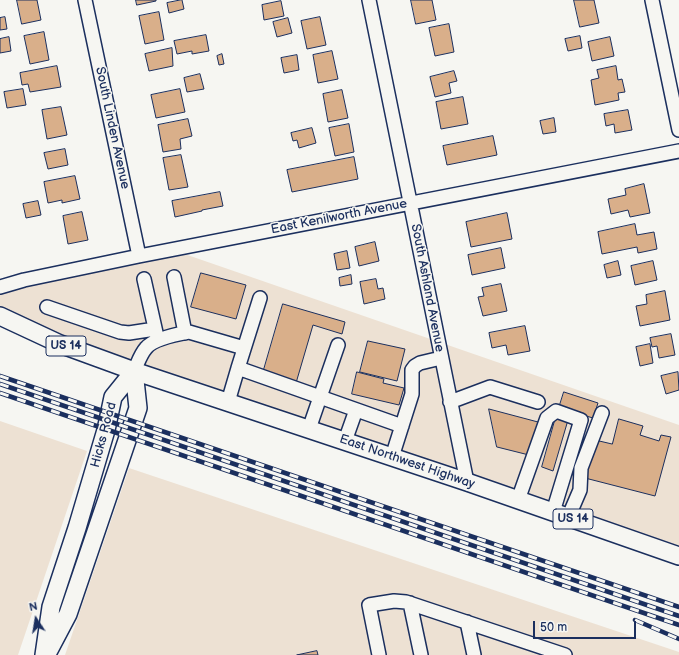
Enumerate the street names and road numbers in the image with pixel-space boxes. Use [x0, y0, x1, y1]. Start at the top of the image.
street label: South Linden Avenue [91, 65, 133, 191]
street label: East Kenilworth Avenue [270, 196, 408, 238]
street label: South Ashland Avenue [407, 223, 447, 353]
road number: US 14 [46, 336, 86, 356]
street label: Hicks Road [88, 401, 120, 469]
street label: East Northwest Highway [337, 431, 477, 493]
road number: US 14 [553, 509, 593, 529]

